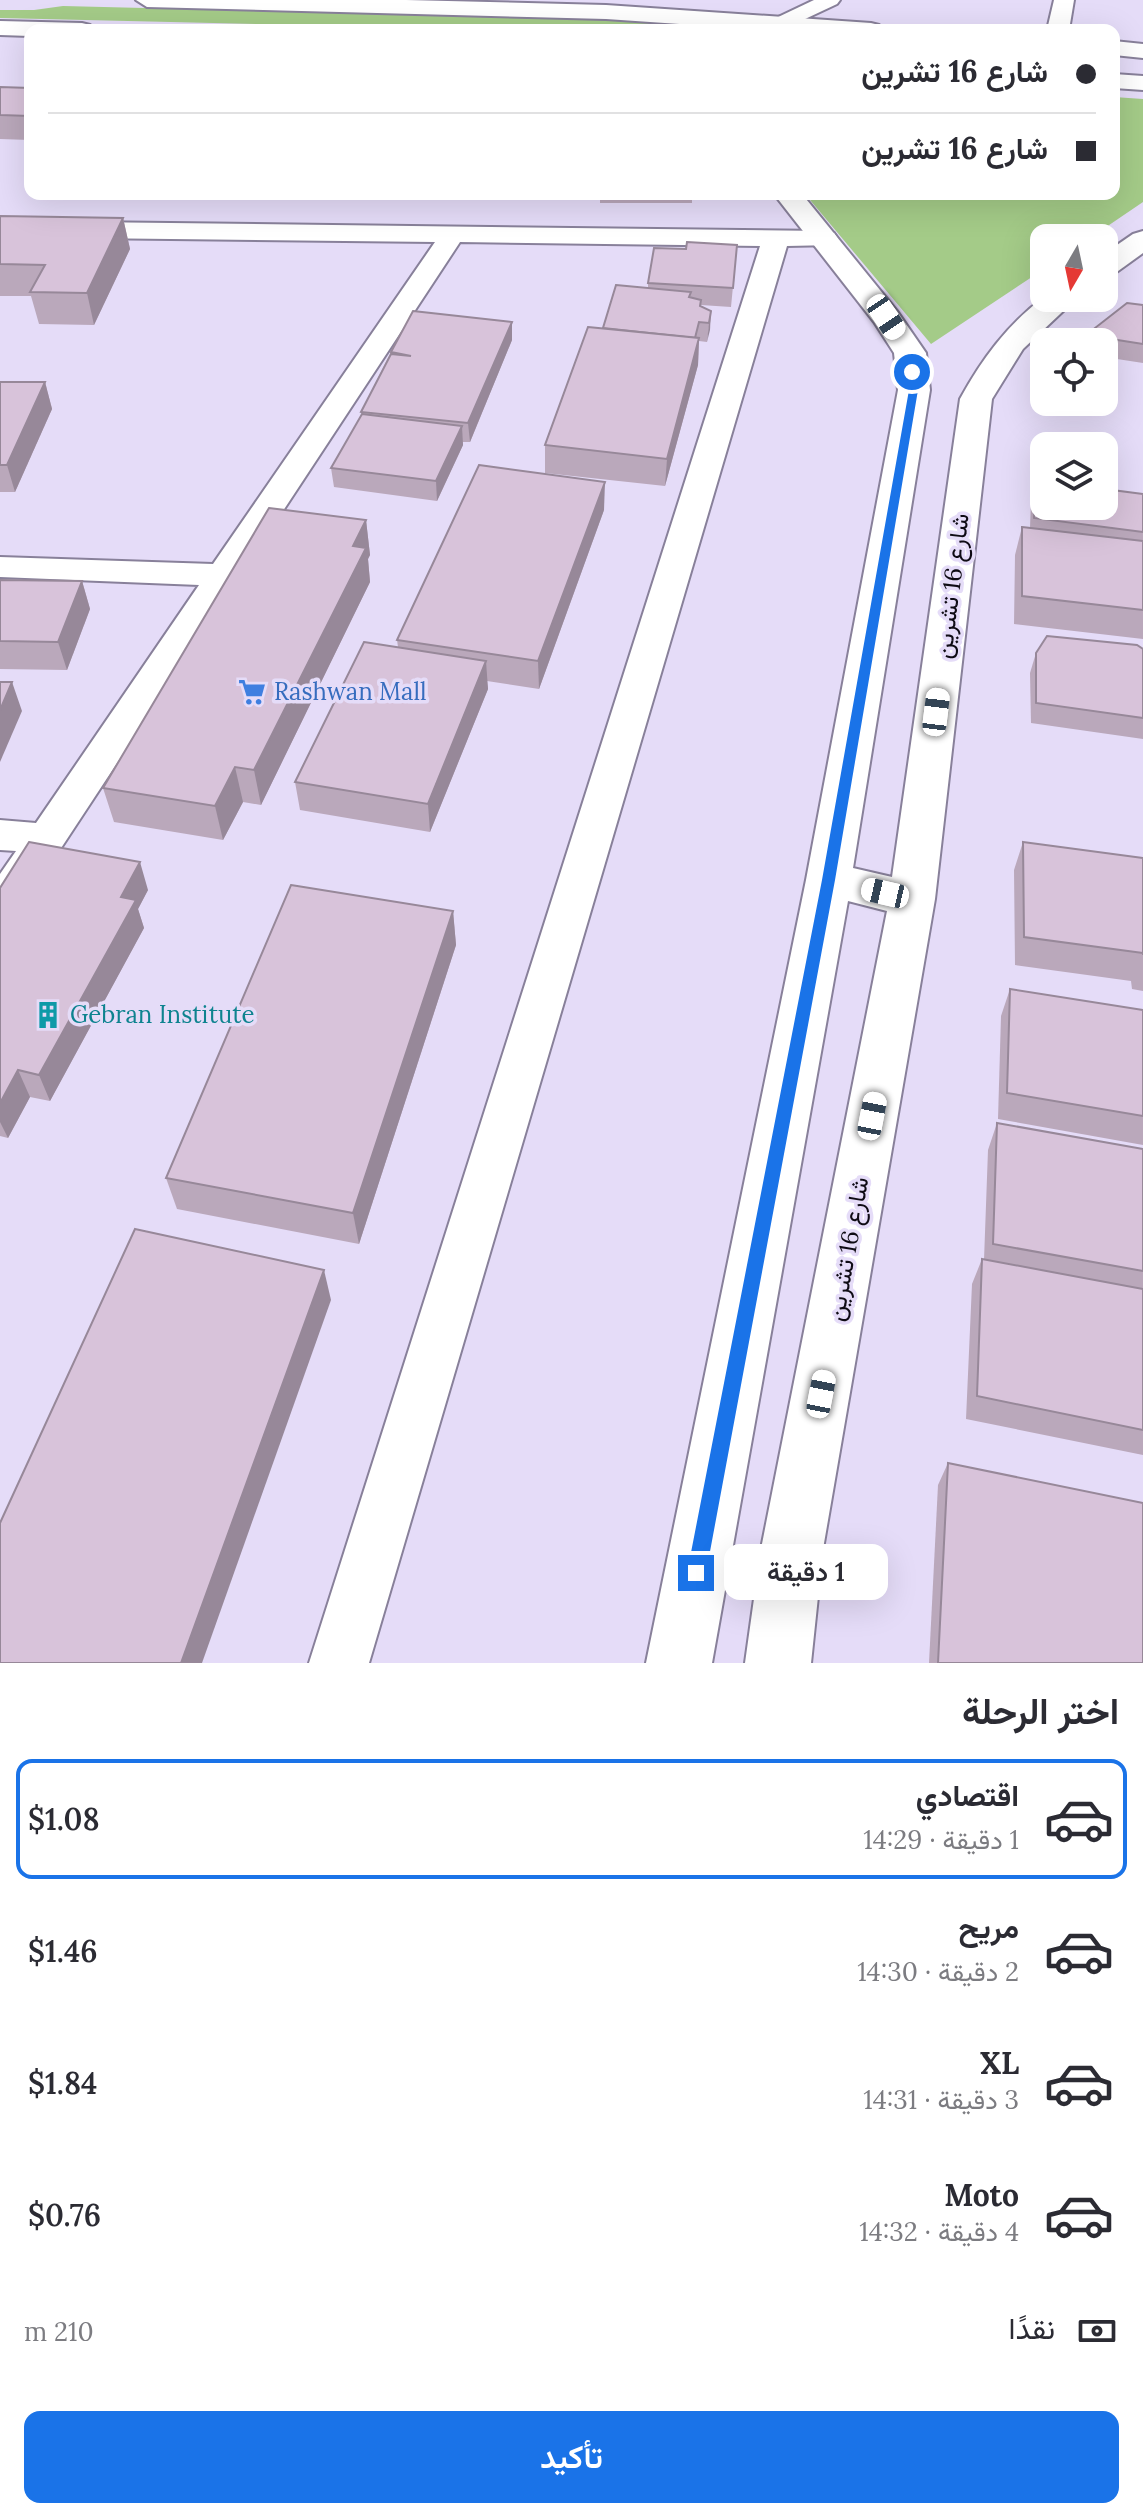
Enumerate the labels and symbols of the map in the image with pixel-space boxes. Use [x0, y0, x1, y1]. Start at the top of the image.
north arrow [1030, 224, 1118, 312]
car [863, 290, 909, 344]
route start [894, 354, 930, 390]
street label: شارع 16 تشرين [927, 512, 977, 660]
place label: Rashwan Mall [274, 676, 427, 707]
supermarket icon: Rashwan Mall [237, 677, 267, 707]
car [921, 687, 951, 737]
car [859, 876, 911, 910]
place label: Gebran Institute [70, 999, 255, 1030]
building icon: Gebran Institute [33, 1000, 63, 1030]
car [856, 1090, 888, 1142]
street label: شارع 16 تشرين [820, 1174, 876, 1324]
car [805, 1368, 837, 1420]
callout: 1 دقيقة [724, 1545, 888, 1601]
route end [678, 1555, 714, 1591]

